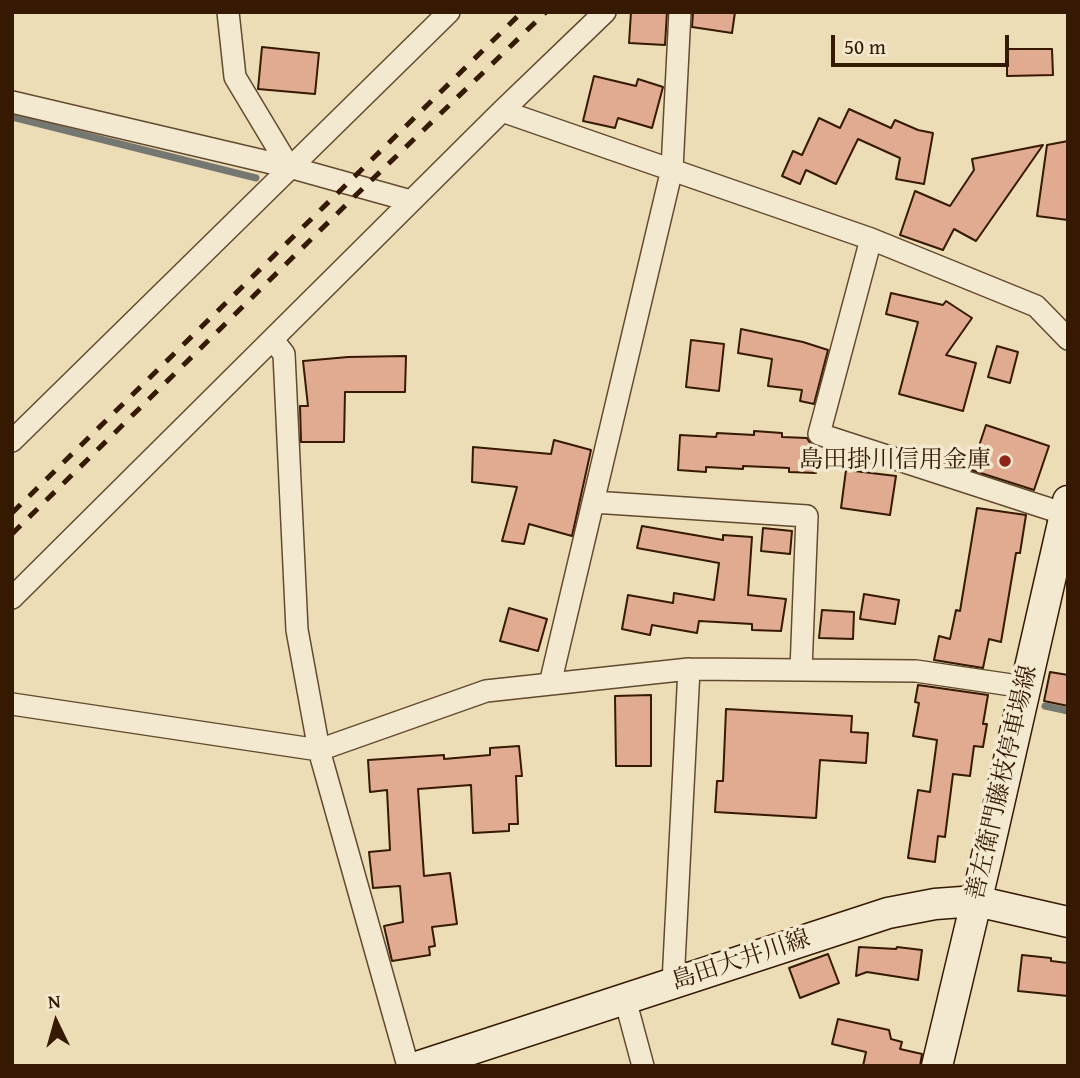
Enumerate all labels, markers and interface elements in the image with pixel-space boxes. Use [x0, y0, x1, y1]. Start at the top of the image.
scale bar [835, 21, 1014, 65]
text: 50 m [844, 31, 886, 62]
place label: 島田掛川信用金庫 [799, 447, 991, 475]
marker: 島田掛川信用金庫 [997, 453, 1013, 469]
street label: 善左衛門藤枝停車場線 [962, 663, 1044, 903]
street label: 島田大井川線 [668, 925, 814, 997]
north arrow [21, 987, 91, 1057]
text: N [47, 987, 62, 1016]

